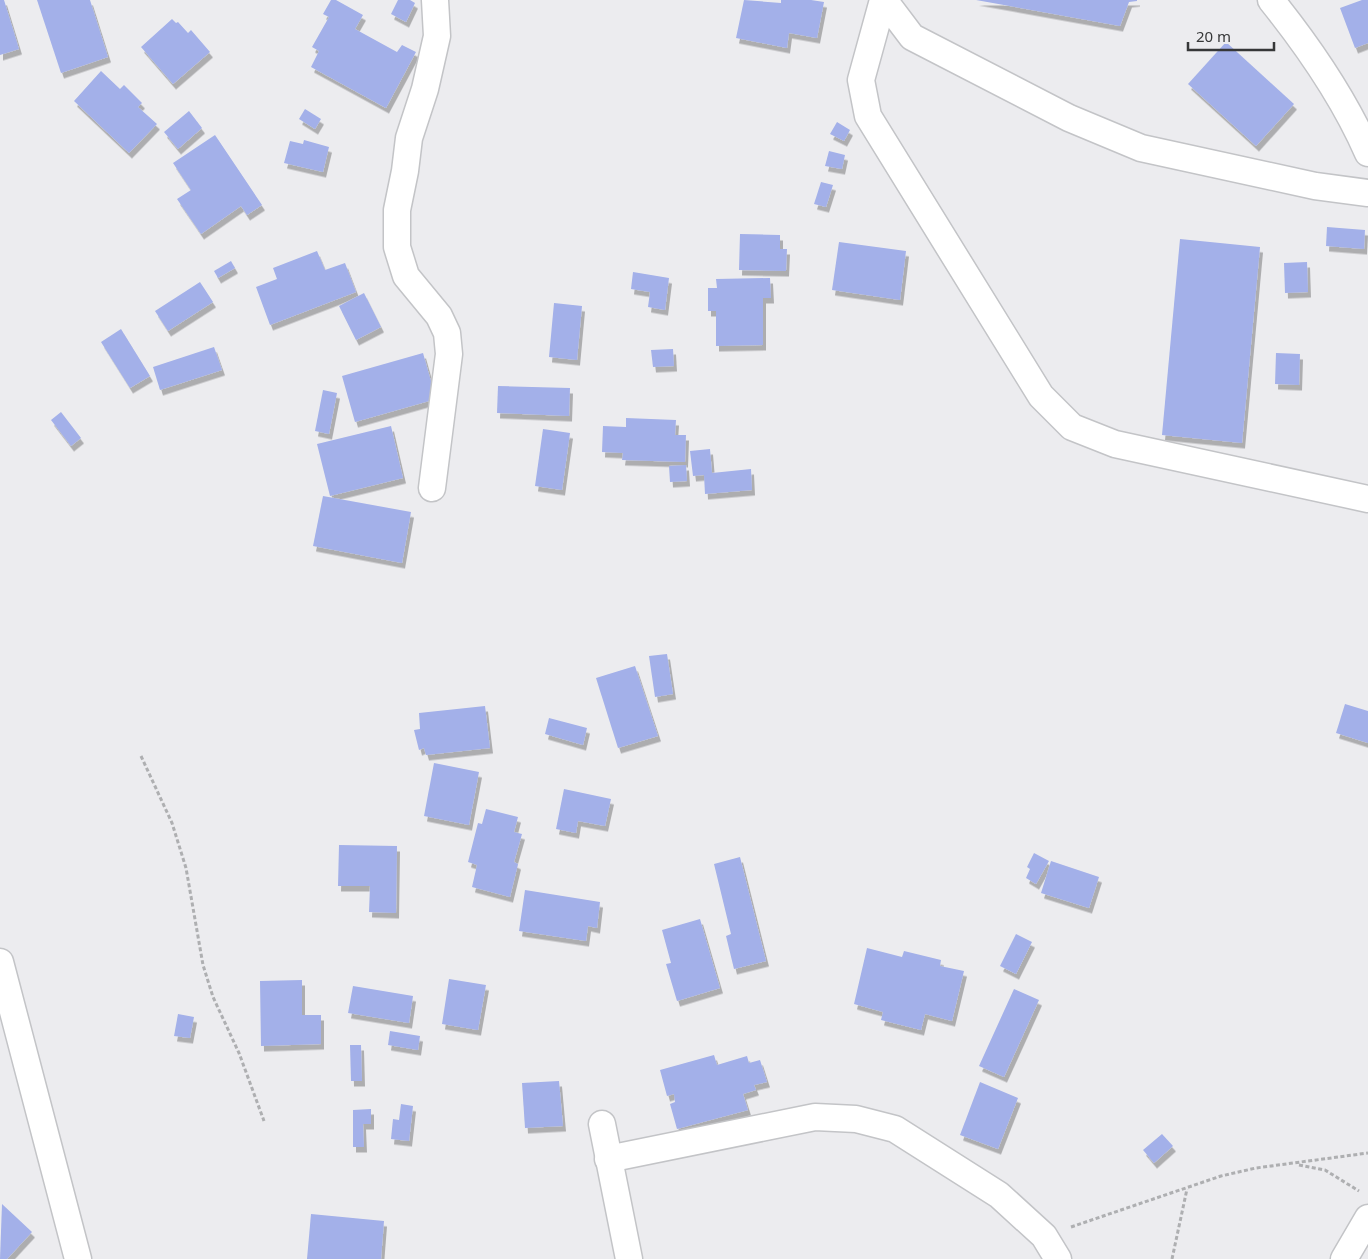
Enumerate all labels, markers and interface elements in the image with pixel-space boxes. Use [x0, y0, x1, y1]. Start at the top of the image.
scale bar [1188, 20, 1274, 52]
text: 20 m [1196, 26, 1231, 46]

